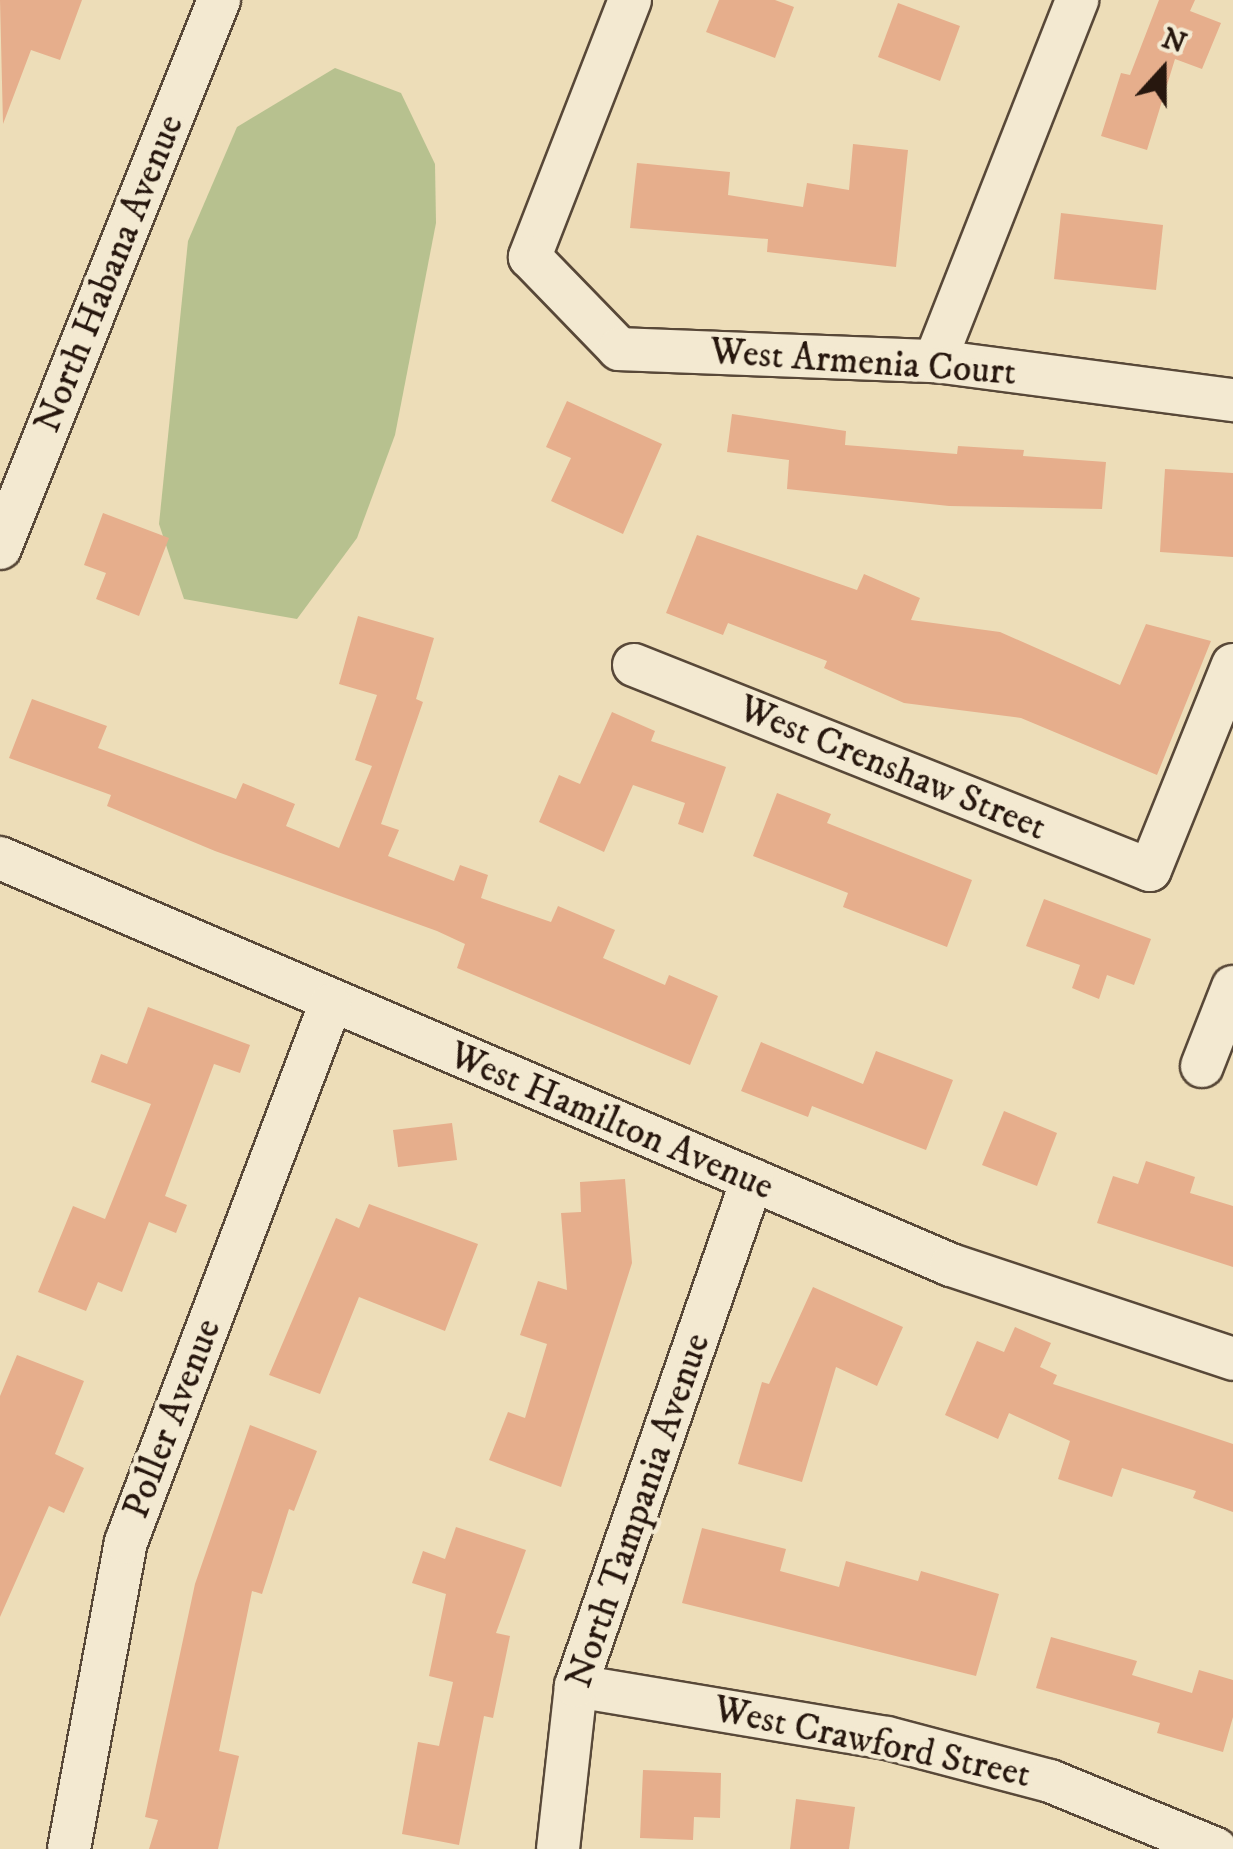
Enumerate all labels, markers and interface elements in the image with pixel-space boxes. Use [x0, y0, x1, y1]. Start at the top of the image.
north arrow [1113, 20, 1213, 120]
text: N [1157, 21, 1191, 62]
street label: North Habana Avenue [25, 108, 195, 440]
street label: West Armenia Court [708, 330, 1018, 396]
street label: West Crenshaw Street [732, 687, 1052, 851]
street label: West Hamilton Avenue [442, 1033, 780, 1211]
street label: Poller Avenue [114, 1313, 232, 1525]
street label: North Tampania Avenue [557, 1328, 721, 1694]
street label: West Crawford Street [710, 1687, 1034, 1799]

